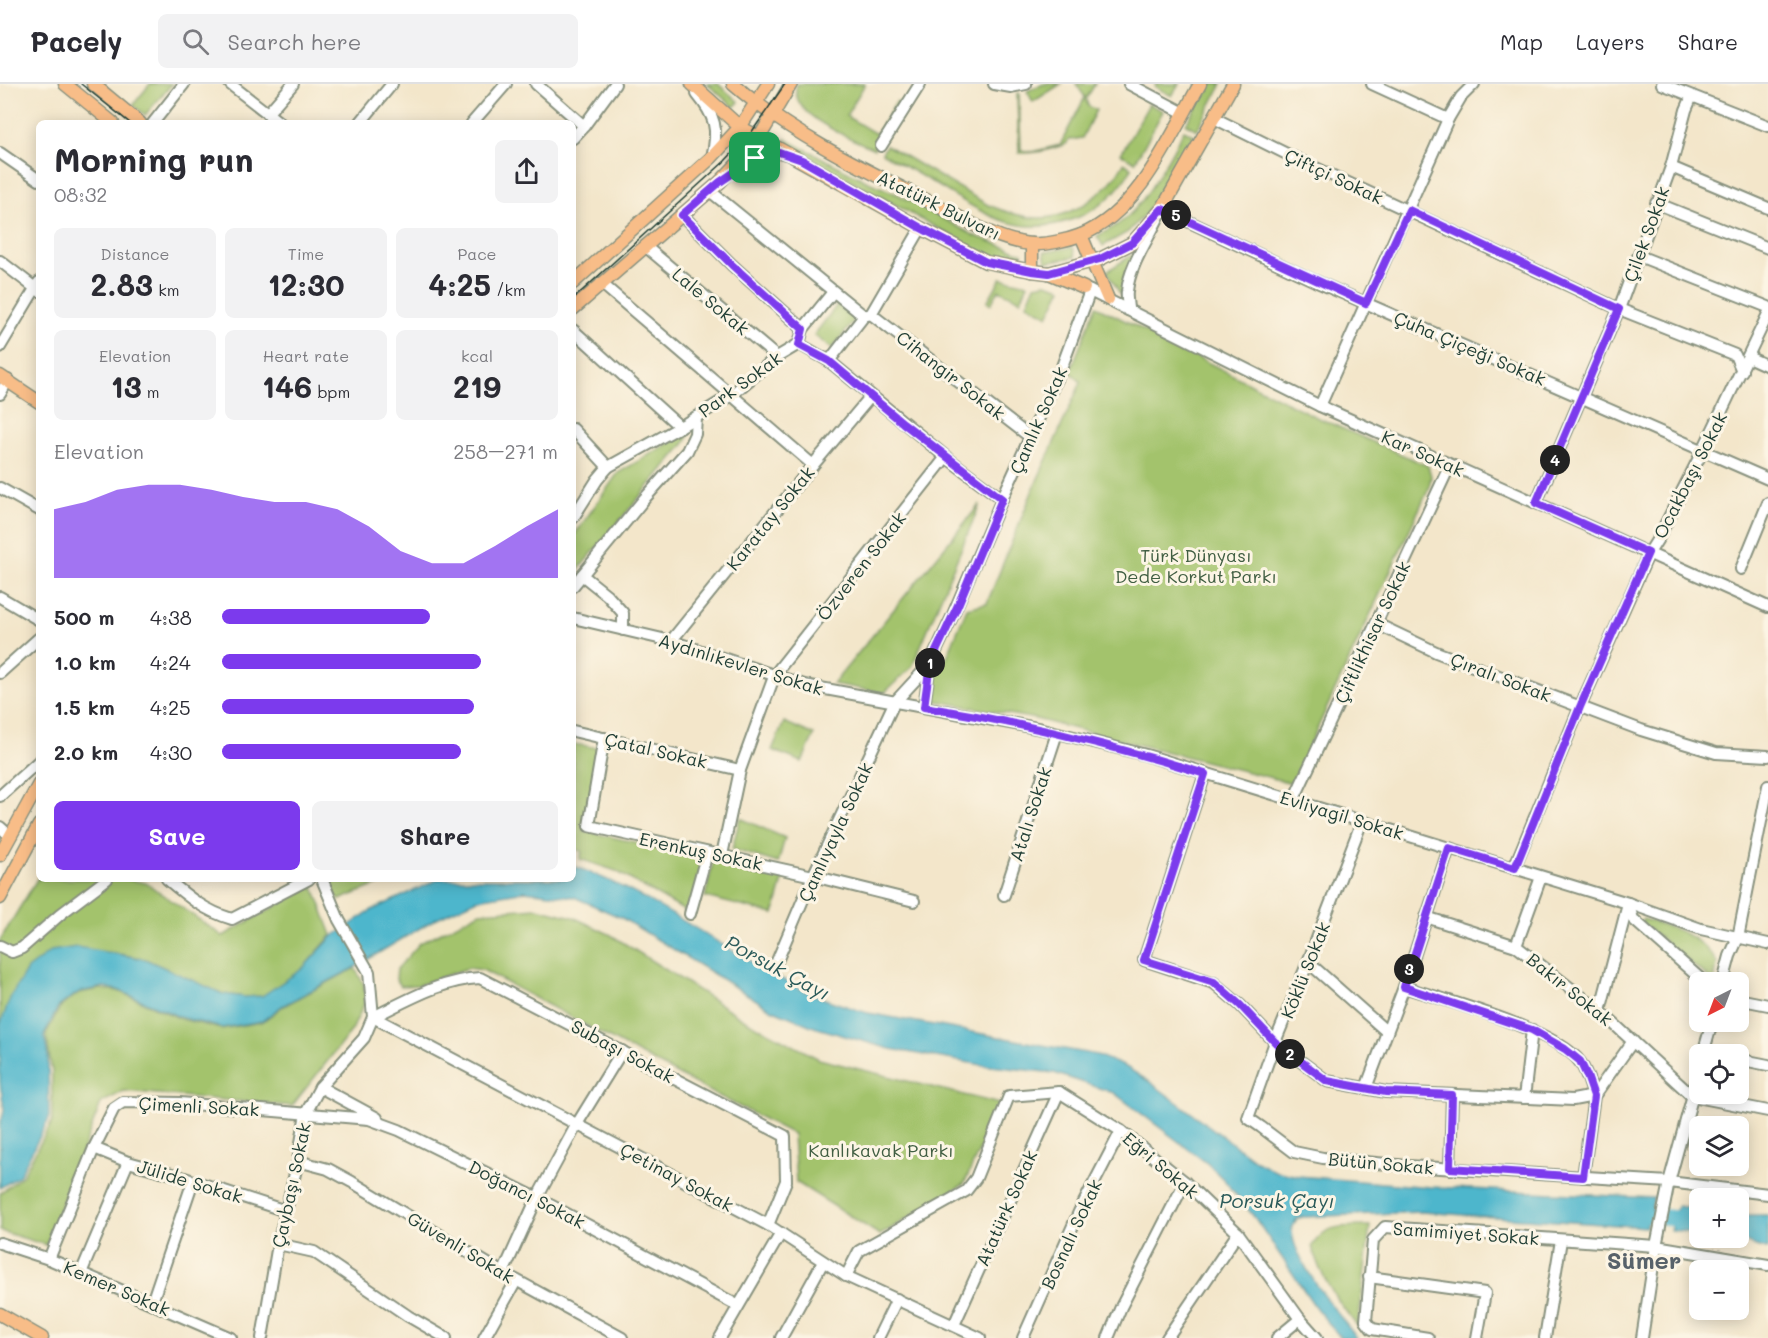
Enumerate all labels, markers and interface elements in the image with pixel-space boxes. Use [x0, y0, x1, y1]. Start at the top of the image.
search box [158, 14, 578, 68]
text: Pacely [30, 23, 122, 59]
icon: search [179, 25, 212, 58]
text: Search here [227, 27, 361, 56]
text: Map [1500, 28, 1543, 55]
text: Layers [1576, 28, 1645, 55]
text: Share [1678, 28, 1738, 55]
pin [729, 132, 780, 183]
text: Morning run [54, 137, 254, 180]
button: share [495, 140, 558, 203]
icon: arrive [738, 141, 771, 174]
street label: Çiftçi Sokak [1281, 143, 1387, 209]
street label: Atatürk Bulvarı [873, 165, 1005, 245]
text: 08:32 [54, 181, 108, 207]
street label: Çilek Sokak [1618, 183, 1674, 285]
pin: 5 [1161, 200, 1191, 230]
text: 5 [1171, 204, 1181, 225]
text: Distance [101, 243, 169, 264]
text: Time [288, 243, 324, 264]
text: Pace [457, 243, 497, 264]
street label: Lale Sokak [668, 262, 754, 340]
text: 2.83 [91, 264, 153, 304]
text: 12:30 [268, 264, 344, 304]
text: 4:25 [428, 264, 491, 304]
text: km [153, 279, 180, 300]
text: /km [491, 279, 526, 300]
street label: Çuha Çiçeği Sokak [1390, 305, 1550, 391]
street label: Cihangir Sokak [892, 325, 1010, 425]
text: Elevation [99, 345, 171, 366]
text: Heart rate [263, 345, 349, 366]
text: kcal [461, 345, 493, 366]
street label: Park Sokak [693, 346, 787, 422]
street label: Çamlık Sokak [1004, 363, 1072, 477]
text: 13 [110, 366, 142, 406]
text: 146 [262, 366, 312, 406]
text: 219 [453, 366, 501, 406]
text: m [142, 381, 160, 402]
text: bpm [312, 381, 350, 402]
street label: Ocakbaşı Sokak [1648, 407, 1732, 543]
street label: Kar Sokak [1378, 424, 1468, 482]
text: Elevation [54, 438, 144, 464]
text: 258–271 m [453, 438, 558, 464]
pin: 4 [1540, 445, 1570, 475]
text: 4 [1550, 449, 1560, 470]
street label: Karatay Sokak [720, 461, 820, 575]
street label: Özveren Sokak [811, 507, 911, 625]
park label: Türk Dünyası Dede Korkut Parkı [1115, 543, 1277, 588]
street label: Çiftlikhisar Sokak [1328, 557, 1416, 707]
text: 500 m [54, 604, 114, 630]
text: 4:38 [150, 604, 192, 630]
street label: Aydınlıkevler Sokak [656, 628, 826, 700]
street label: Çıralı Sokak [1447, 647, 1555, 707]
pin: 1 [915, 648, 945, 678]
text: 1.0 km [54, 649, 116, 675]
text: 4:24 [150, 649, 191, 675]
text: 1 [926, 652, 934, 673]
text: 1.5 km [54, 694, 115, 720]
text: 4:25 [150, 694, 191, 720]
street label: Çatal Sokak [602, 727, 710, 773]
text: 2.0 km [54, 739, 118, 765]
text: 4:30 [150, 739, 192, 765]
street label: Çamlıyayla Sokak [792, 758, 878, 906]
street label: Atalı Sokak [1003, 763, 1057, 865]
street label: Evliyagil Sokak [1277, 785, 1407, 845]
button: Save [54, 801, 300, 870]
button: Share [312, 801, 558, 870]
street label: Erenkuş Sokak [637, 826, 765, 876]
street label: Köklü Sokak [1275, 918, 1335, 1022]
water label: Porsuk Çayı [721, 928, 835, 1006]
street label: Bakır Sokak [1522, 947, 1618, 1031]
pin: 3 [1394, 954, 1424, 984]
text: 3 [1404, 958, 1414, 979]
north arrow [1689, 972, 1749, 1032]
map controls [1689, 972, 1749, 1320]
street label: Subaşı Sokak [567, 1014, 679, 1088]
pin: 2 [1275, 1039, 1305, 1069]
text: 2 [1286, 1043, 1294, 1064]
button: locate [1689, 1044, 1749, 1104]
street label: Çimenli Sokak [138, 1091, 260, 1121]
button: layers [1689, 1116, 1749, 1176]
street label: Çaybaşı Sokak [266, 1120, 316, 1250]
street label: Eğri Sokak [1118, 1126, 1204, 1204]
street label: Çetinay Sokak [616, 1137, 738, 1217]
park label: Kanlıkavak Parkı [808, 1138, 954, 1162]
street label: Atatürk Sokak [970, 1146, 1042, 1270]
street label: Bütün Sokak [1327, 1146, 1435, 1180]
street label: Jülide Sokak [134, 1154, 246, 1208]
street label: Doğancı Sokak [465, 1154, 589, 1234]
street label: Bosnalı Sokak [1035, 1175, 1107, 1293]
water label: Porsuk Çayı [1219, 1187, 1335, 1213]
button: + [1689, 1188, 1749, 1248]
street label: Güvenli Sokak [403, 1206, 519, 1288]
street label: Samimiyet Sokak [1392, 1216, 1540, 1250]
district label: Sümer [1607, 1244, 1681, 1275]
street label: Kemer Sokak [60, 1255, 174, 1321]
button: − [1689, 1260, 1749, 1320]

